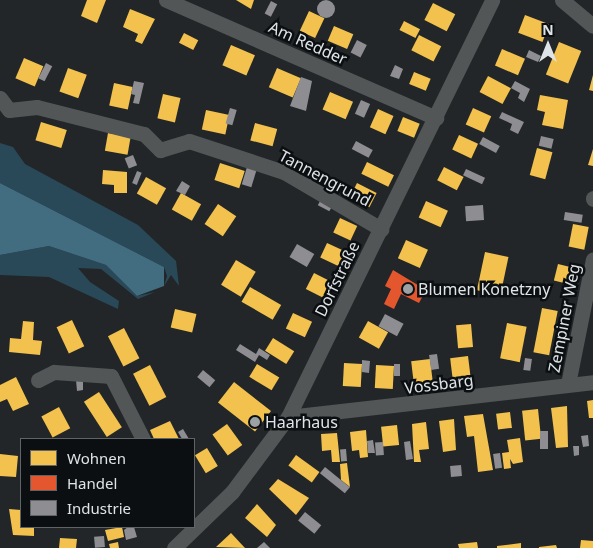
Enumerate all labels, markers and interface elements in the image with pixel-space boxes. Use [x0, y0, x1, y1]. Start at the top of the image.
street label: Am Redder [266, 17, 350, 69]
north arrow [523, 20, 573, 70]
text: N [542, 20, 554, 39]
street label: Tannengrund [276, 146, 374, 210]
street label: Dorfstraße [311, 238, 363, 320]
street label: Zempiner Weg [544, 262, 584, 374]
place label: Blumen Konetzny [418, 279, 550, 299]
marker: Blumen Konetzny [402, 283, 414, 295]
street label: Vossbarg [403, 370, 475, 398]
place label: Haarhaus [265, 412, 338, 432]
marker: Haarhaus [249, 416, 261, 428]
legend [20, 438, 195, 528]
text: Wohnen [67, 448, 126, 468]
text: Handel [67, 473, 117, 493]
text: Industrie [67, 498, 131, 518]

